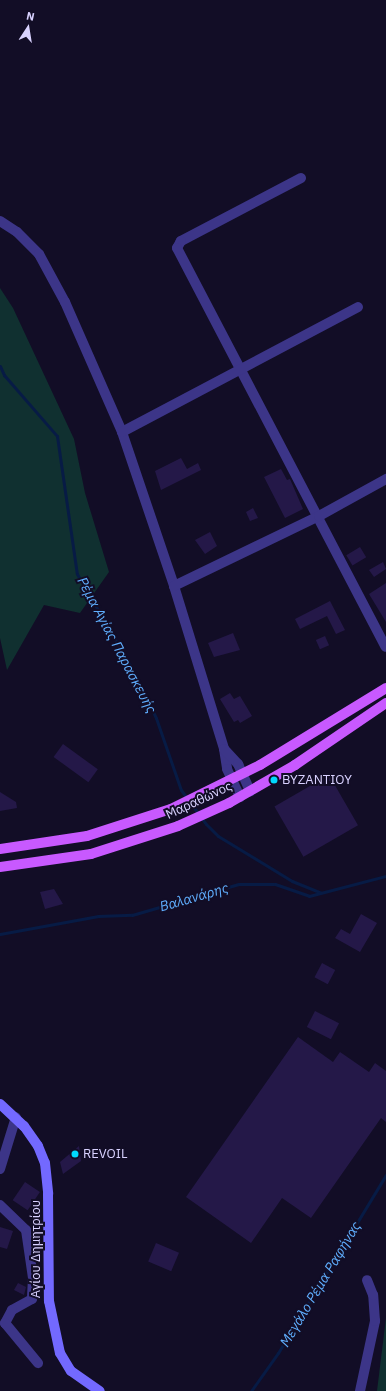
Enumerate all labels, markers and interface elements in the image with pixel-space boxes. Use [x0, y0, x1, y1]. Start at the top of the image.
north arrow [8, 8, 48, 48]
text: N [25, 9, 36, 24]
water label: Ρέμα Αγίας Παρασκευής [74, 574, 160, 716]
place label: ΒΥΖΑΝΤΙΟΥ [282, 772, 352, 788]
marker: ΒΥΖΑΝΤΙΟΥ [269, 775, 279, 785]
street label: Μαραθώνος [163, 779, 235, 823]
water label: Βαλανάρης [158, 879, 230, 915]
place label: REVOIL [83, 1146, 127, 1162]
marker: REVOIL [70, 1149, 80, 1159]
street label: Αγίου Δημητρίου [28, 1200, 44, 1298]
water label: Μεγάλο Ρέμα Ραφήνας [276, 1218, 364, 1350]

